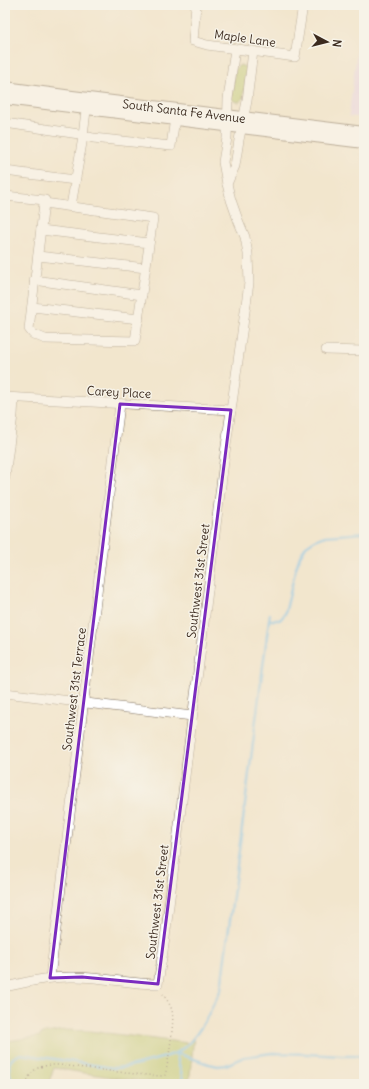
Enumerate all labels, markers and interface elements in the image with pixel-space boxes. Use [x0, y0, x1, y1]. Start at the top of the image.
north arrow [307, 22, 347, 62]
street label: Maple Lane [213, 26, 277, 50]
text: N [330, 39, 344, 48]
street label: South Santa Fe Avenue [122, 96, 246, 126]
street label: Carey Place [86, 383, 152, 401]
street label: Southwest 31st Street [184, 523, 212, 639]
street label: Southwest 31st Terrace [59, 627, 89, 751]
street label: Southwest 31st Street [143, 844, 171, 960]

